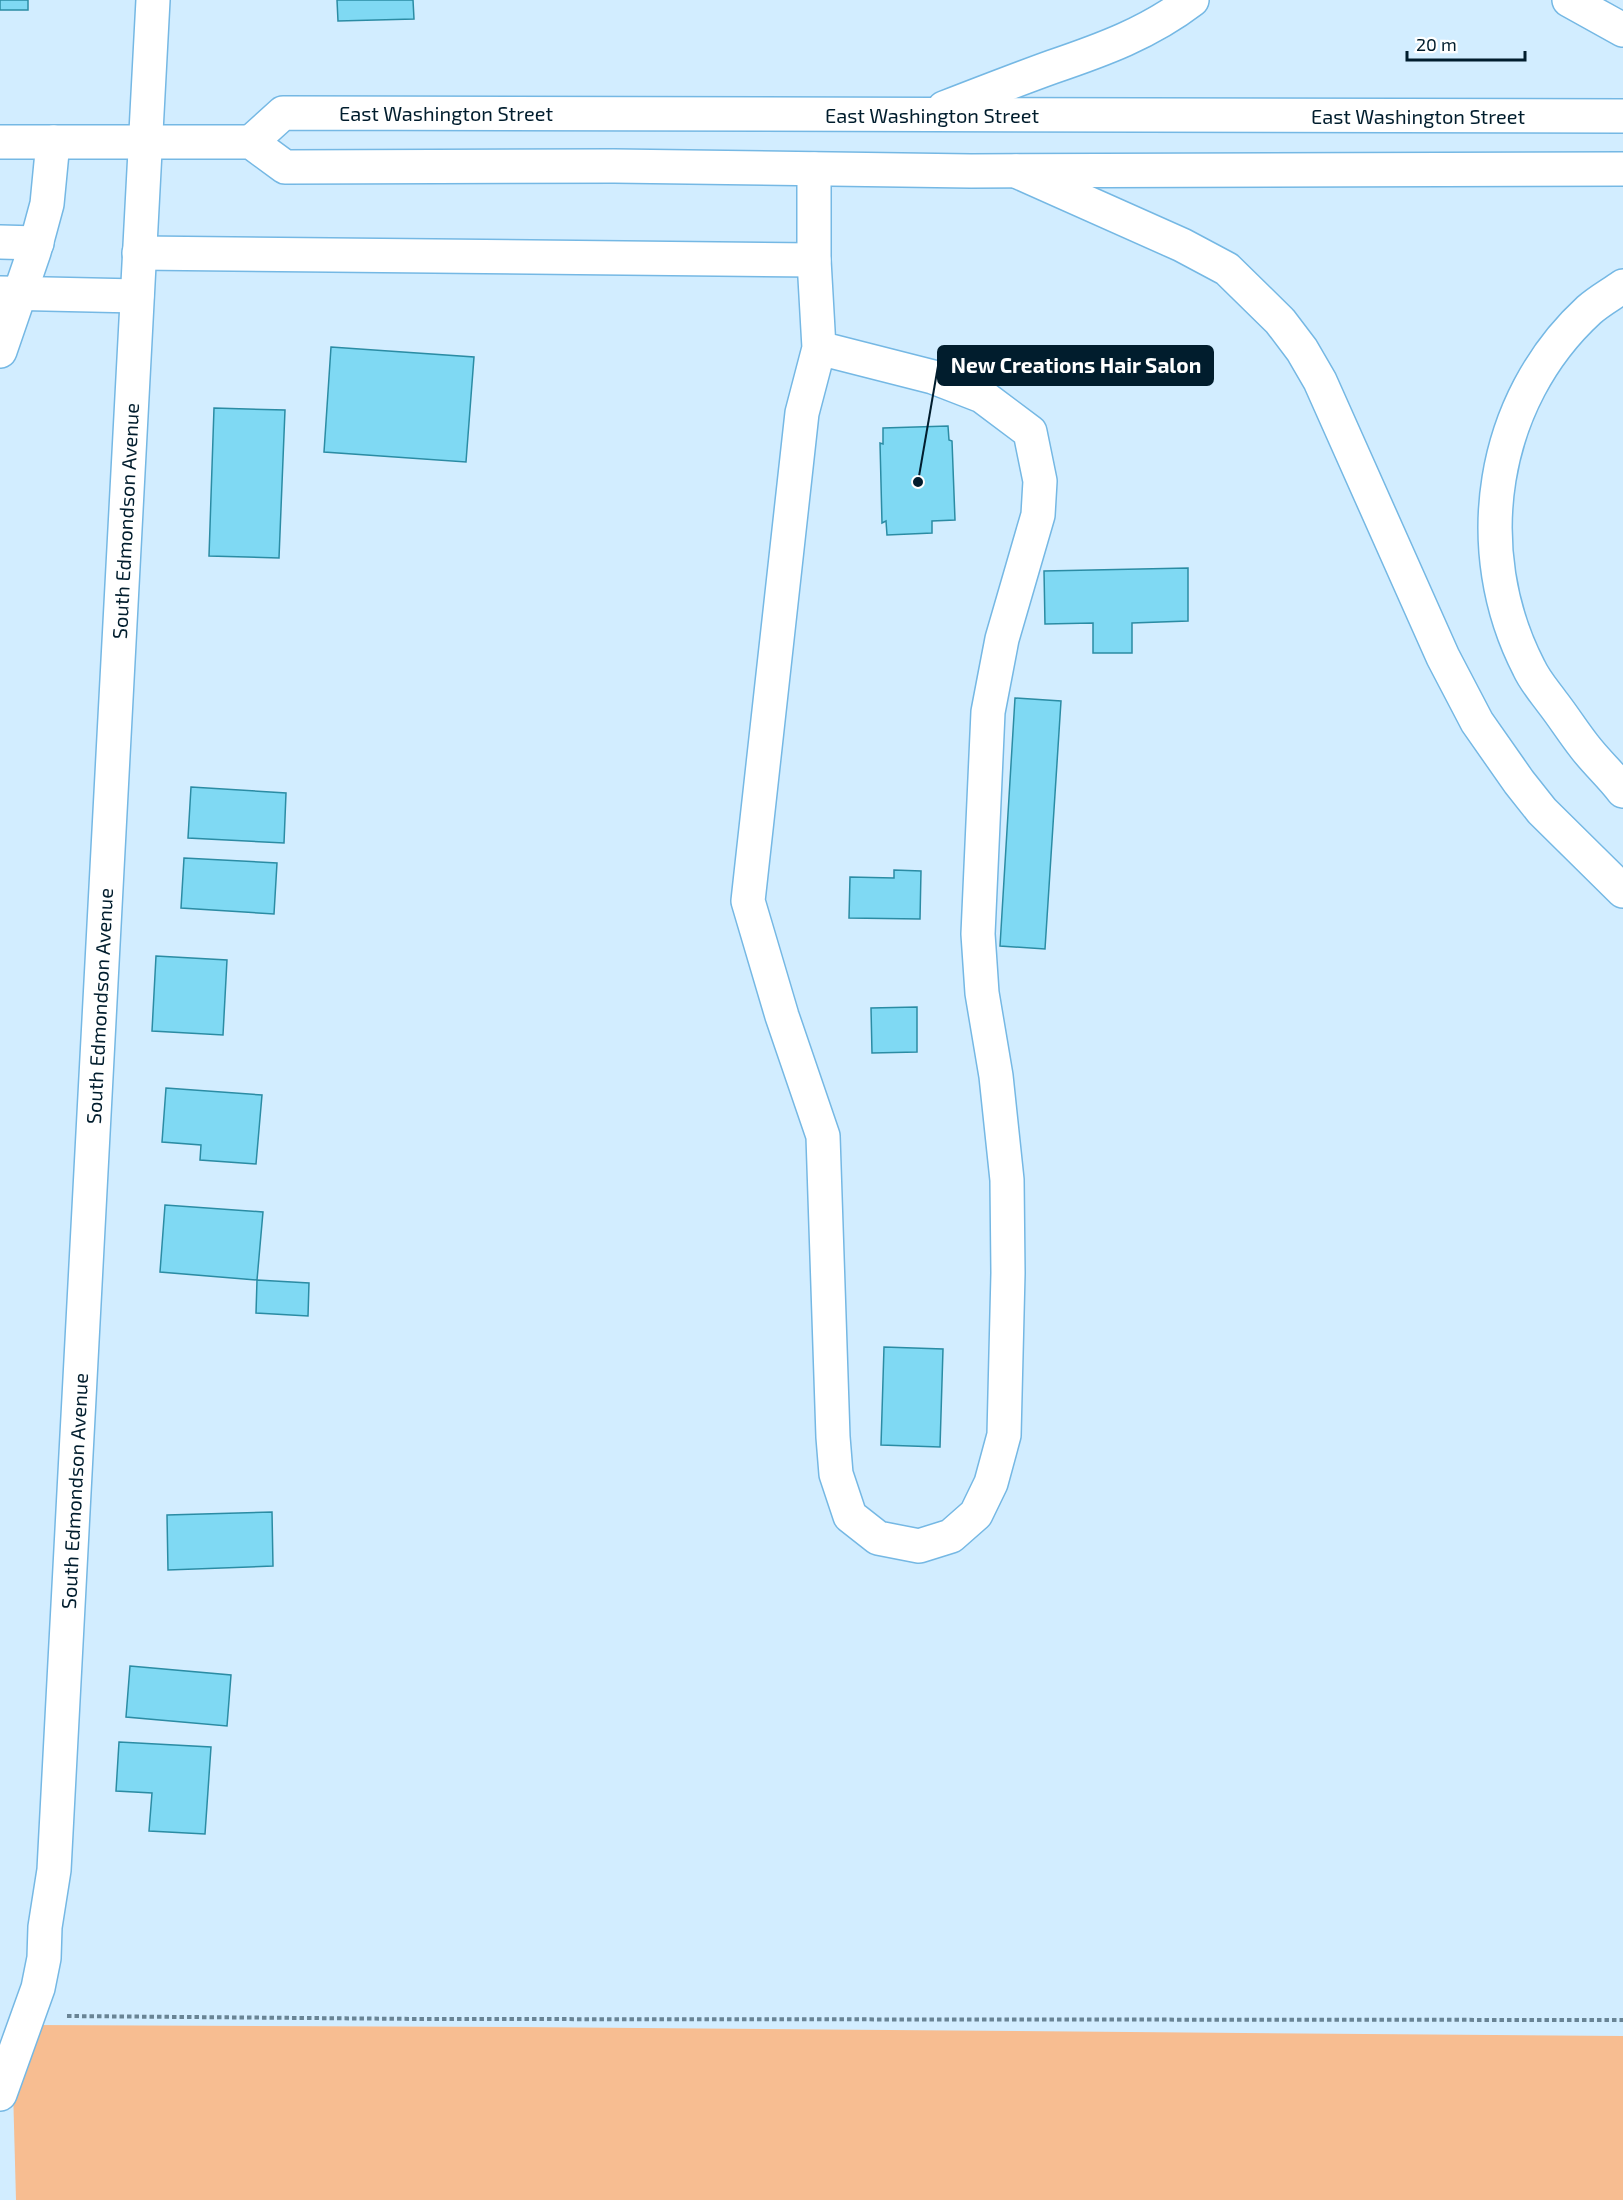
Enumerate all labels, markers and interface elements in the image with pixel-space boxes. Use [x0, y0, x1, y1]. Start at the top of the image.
scale bar [1407, 24, 1526, 62]
text: 20 m [1416, 33, 1457, 55]
street label: East Washington Street [339, 101, 553, 125]
street label: East Washington Street [825, 103, 1039, 127]
street label: East Washington Street [1311, 104, 1525, 128]
callout: New Creations Hair Salon [938, 346, 1213, 385]
text: New Creations Hair Salon [951, 352, 1201, 377]
street label: South Edmondson Avenue [107, 402, 143, 640]
street label: South Edmondson Avenue [81, 887, 117, 1125]
street label: South Edmondson Avenue [56, 1372, 92, 1610]

